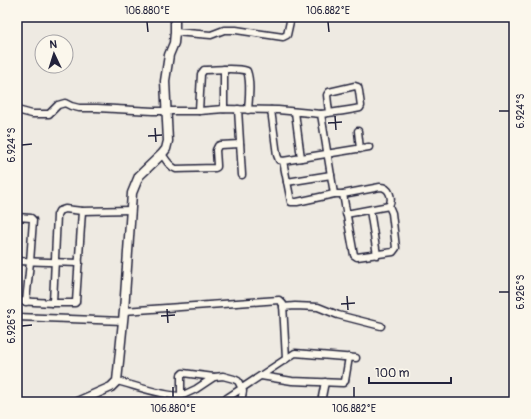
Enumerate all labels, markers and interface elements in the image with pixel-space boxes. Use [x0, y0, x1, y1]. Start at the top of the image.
text: 106.880°E [124, 5, 170, 17]
text: 106.882°E [306, 5, 350, 17]
north arrow [34, 34, 74, 74]
text: N [49, 38, 58, 51]
text: 6.924°S [515, 93, 527, 128]
text: 6.924°S [6, 127, 18, 162]
text: 6.926°S [515, 274, 527, 309]
text: 6.926°S [6, 308, 18, 343]
scale bar [369, 359, 451, 385]
text: 100 m [375, 366, 410, 381]
text: 106.880°E [150, 403, 196, 415]
text: 106.882°E [332, 403, 376, 415]

